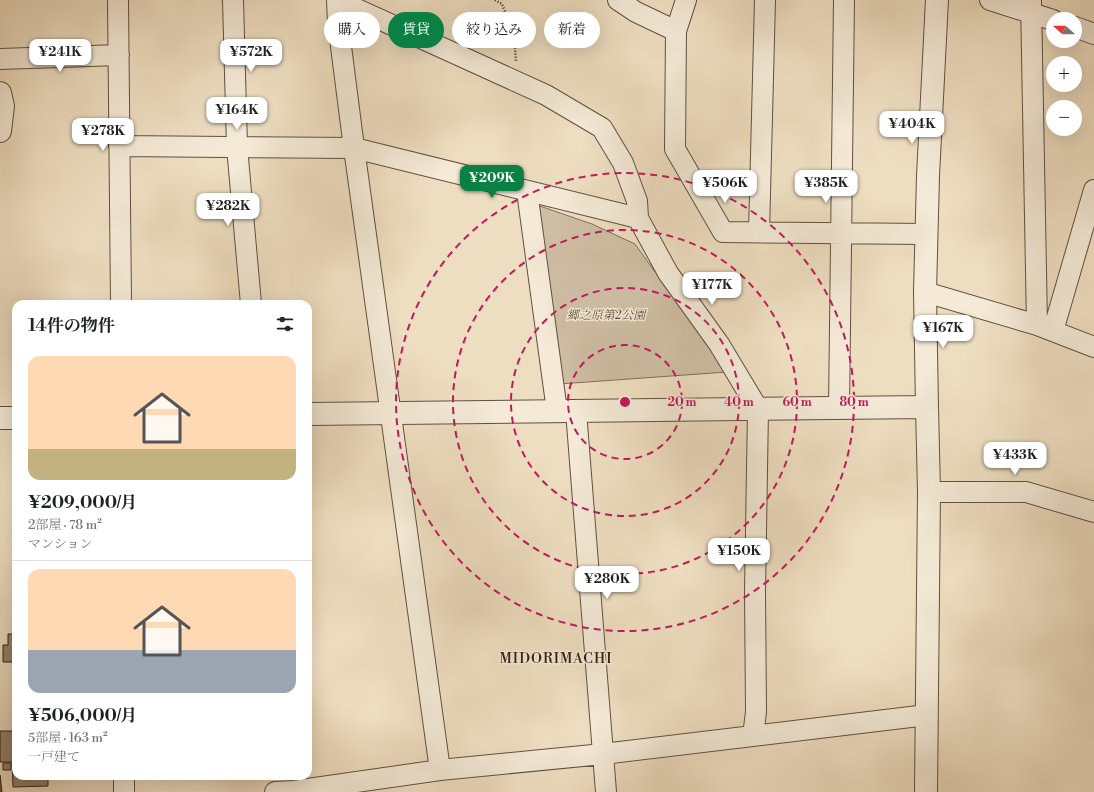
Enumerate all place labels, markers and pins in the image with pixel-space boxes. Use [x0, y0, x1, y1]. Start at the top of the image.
pin: ¥241K [32, 39, 88, 73]
pin: ¥572K [223, 39, 279, 73]
pin: ¥164K [209, 97, 265, 131]
pin: ¥404K [884, 111, 940, 145]
pin: ¥278K [75, 118, 131, 152]
pin: ¥209K [464, 165, 520, 199]
pin: ¥506K [697, 170, 753, 204]
pin: ¥385K [798, 170, 854, 204]
pin: ¥282K [200, 193, 256, 227]
pin: ¥177K [684, 272, 740, 306]
pin: ¥167K [915, 315, 971, 349]
centre of rings [618, 395, 632, 409]
pin: ¥433K [987, 442, 1043, 476]
pin: ¥150K [711, 538, 767, 572]
pin: ¥280K [579, 566, 635, 600]

